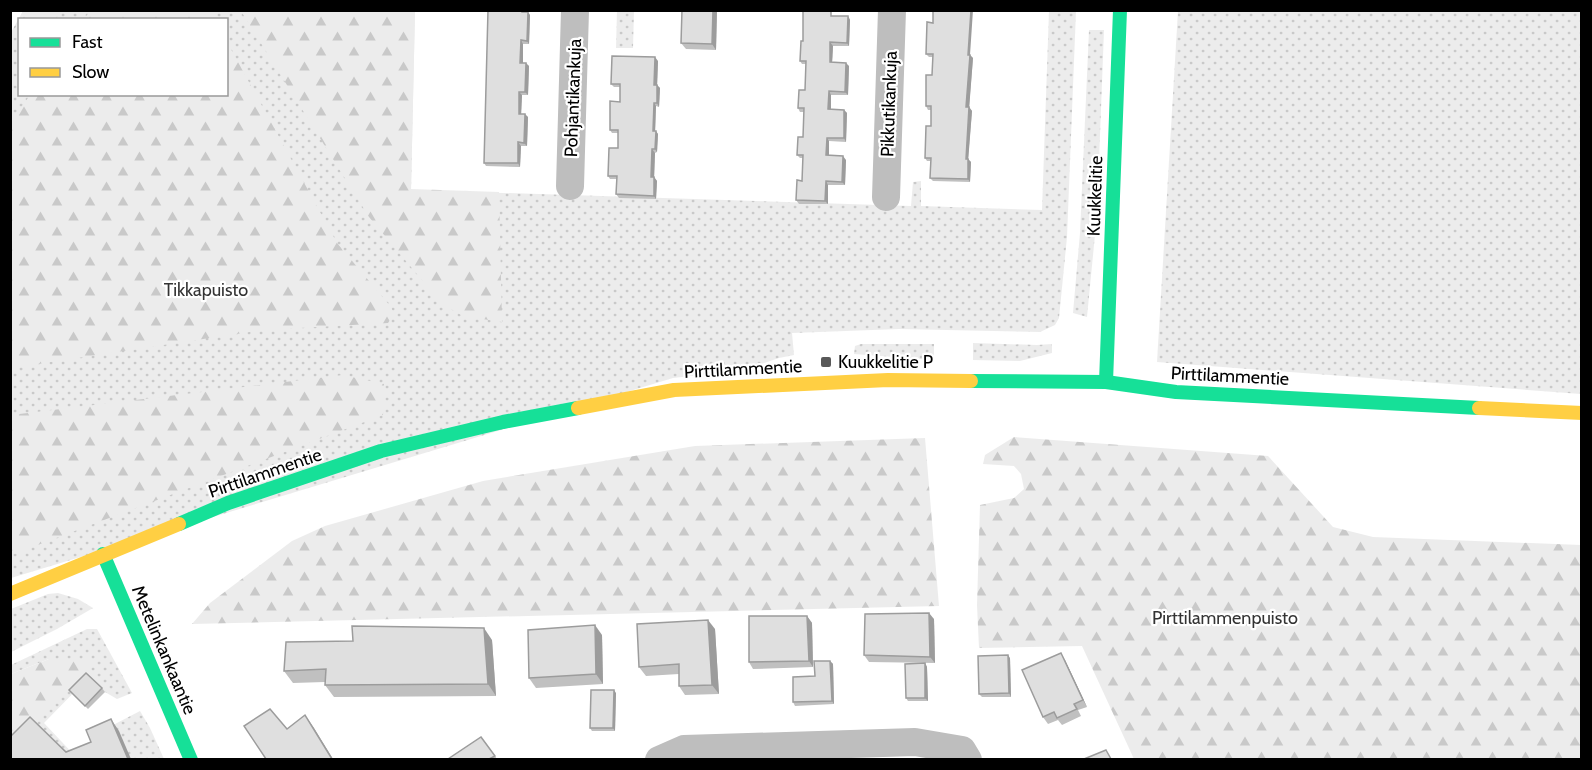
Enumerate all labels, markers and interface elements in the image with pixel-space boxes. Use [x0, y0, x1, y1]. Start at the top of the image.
legend [18, 18, 228, 96]
text: Fast [72, 31, 103, 53]
street label: Pohjantikankuja [560, 38, 586, 158]
street label: Pikkutikankuja [876, 50, 902, 157]
text: Slow [72, 61, 109, 83]
street label: Kuukkelitie [1083, 155, 1107, 237]
park label: Tikkapuisto [164, 279, 248, 301]
place label: Kuukkelitie P [838, 351, 933, 373]
street label: Pirttilammentie [683, 355, 803, 383]
marker: Kuukkelitie P [819, 355, 833, 369]
street label: Pirttilammentie [1170, 362, 1290, 390]
street label: Pirttilammentie [205, 443, 325, 503]
street label: Metelinkankaantie [127, 582, 201, 718]
park label: Pirttilammenpuisto [1152, 607, 1298, 629]

